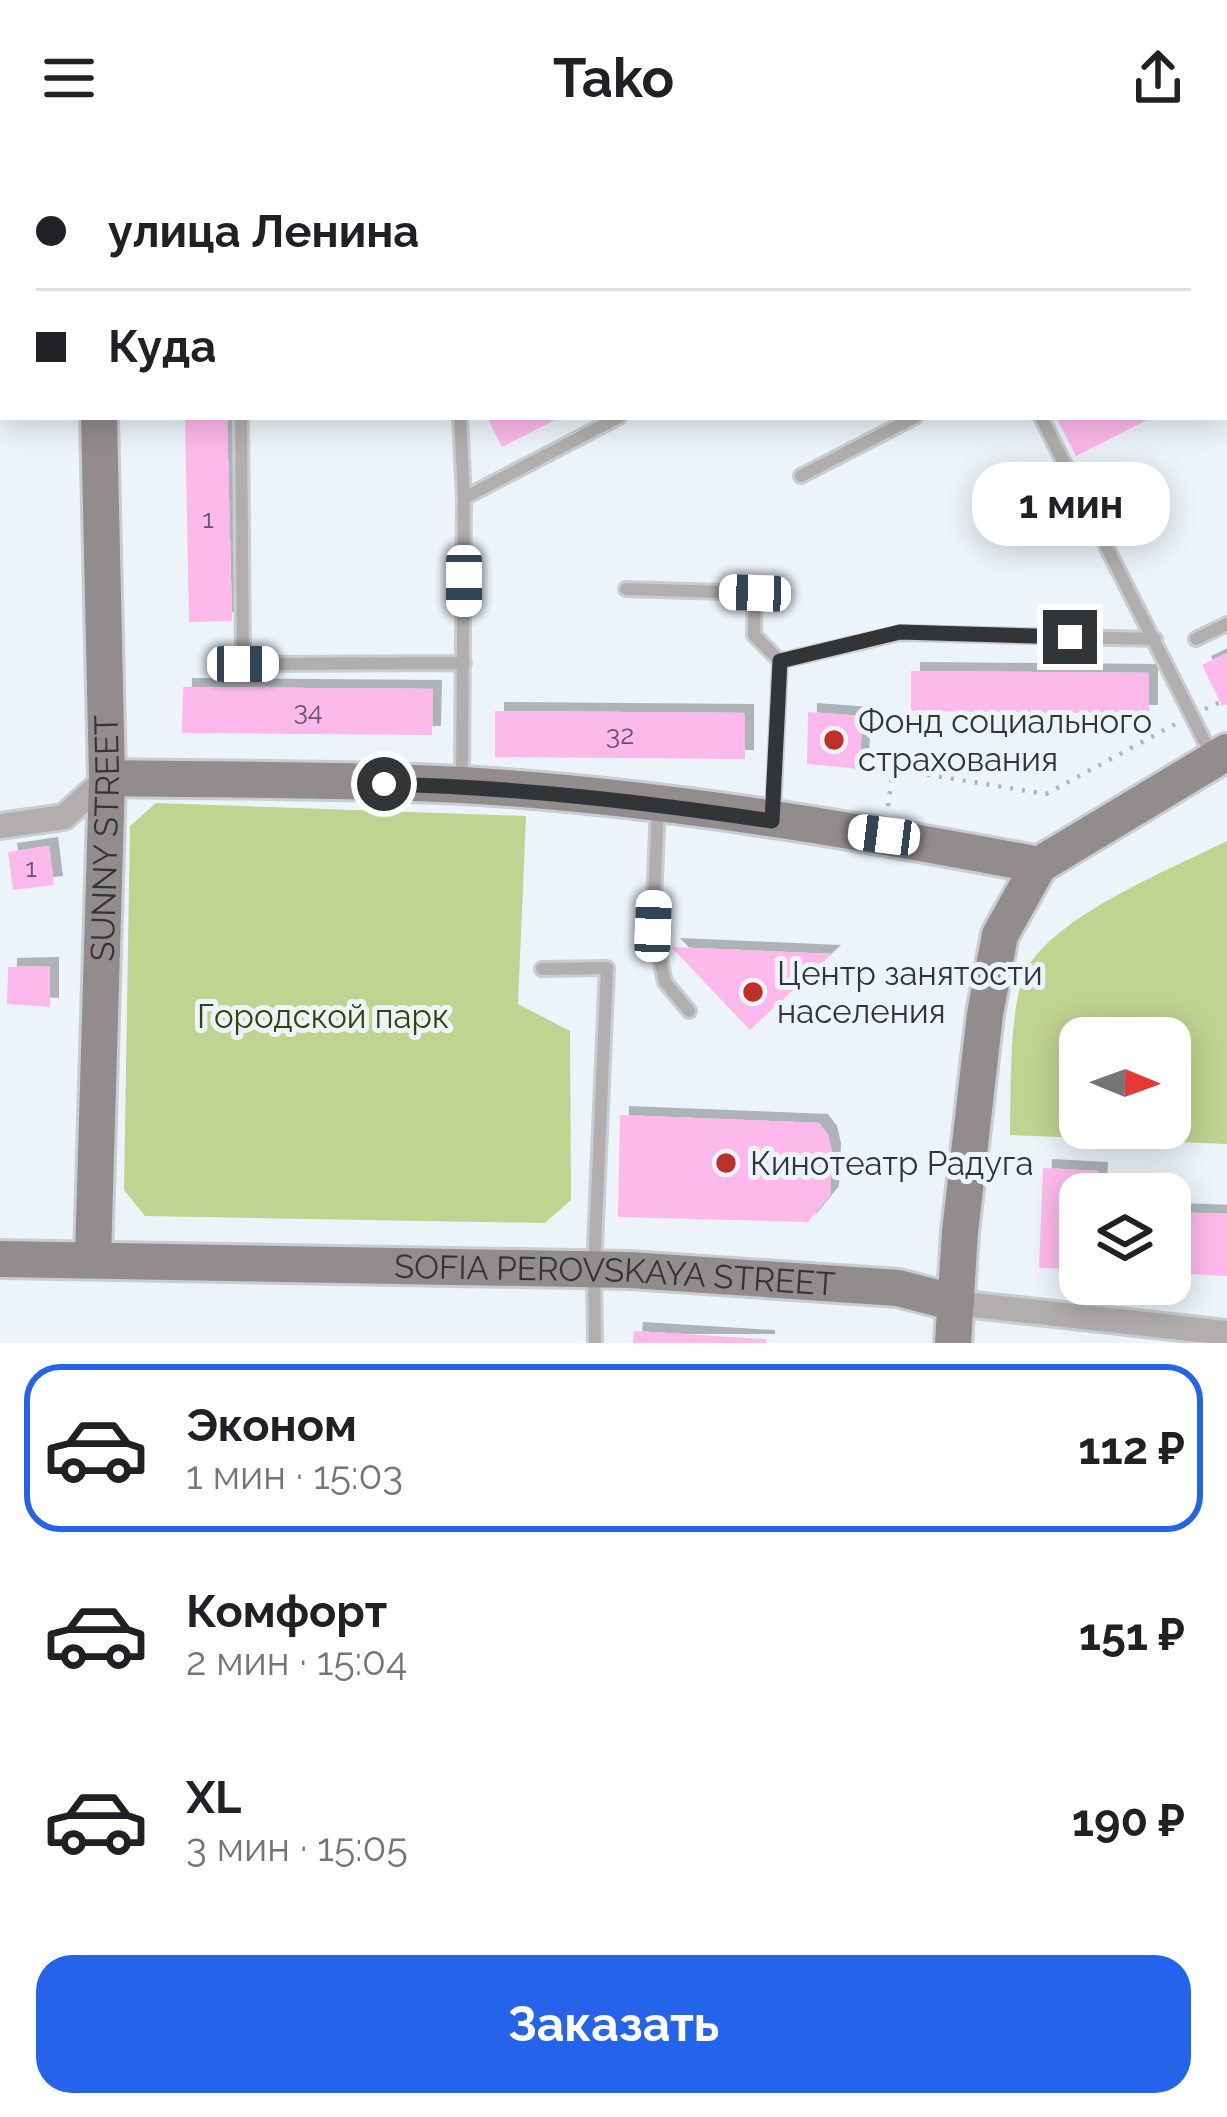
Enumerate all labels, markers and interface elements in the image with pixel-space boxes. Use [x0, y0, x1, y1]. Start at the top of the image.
icon: menu [36, 45, 102, 111]
icon: share [1125, 45, 1191, 111]
text: Tako [553, 46, 674, 110]
text: улица Ленина [108, 205, 419, 258]
text: Куда [108, 320, 216, 373]
callout: 1 мин [971, 463, 1169, 547]
text: 1 мин [1019, 481, 1123, 527]
house number: 1 [202, 503, 214, 534]
car [446, 545, 482, 617]
car [718, 574, 792, 612]
route end [1043, 610, 1097, 664]
car [207, 646, 279, 682]
house number: 34 [293, 695, 323, 726]
place label: Фонд социального страхования [858, 702, 1152, 779]
street label: SUNNY STREET [83, 714, 127, 962]
house number: 32 [606, 719, 634, 750]
marker: Фонд социального страхования [821, 727, 847, 753]
route start [357, 757, 411, 811]
car [846, 813, 922, 857]
house number: 1 [25, 852, 37, 883]
car [634, 889, 672, 963]
place label: Центр занятости населения [777, 954, 1043, 1031]
marker: Центр занятости населения [740, 979, 766, 1005]
park label: Городской парк [197, 997, 449, 1036]
north arrow [1059, 1017, 1191, 1149]
map controls [1059, 1017, 1191, 1305]
place label: Кинотеатр Радуга [750, 1144, 1033, 1183]
marker: Кинотеатр Радуга [713, 1150, 739, 1176]
button: layers [1059, 1173, 1191, 1305]
street label: SOFIA PEROVSKAYA STREET [394, 1247, 837, 1304]
icon: car [42, 1394, 150, 1502]
text: Эконом [186, 1399, 357, 1452]
text: 112 ₽ [1078, 1422, 1185, 1475]
text: 1 мин · 15:03 [186, 1452, 403, 1498]
icon: car [42, 1580, 150, 1688]
text: Комфорт [186, 1585, 387, 1638]
text: 151 ₽ [1079, 1608, 1185, 1661]
text: 2 мин · 15:04 [186, 1638, 407, 1684]
icon: car [42, 1766, 150, 1874]
text: XL [186, 1771, 241, 1824]
text: 190 ₽ [1072, 1794, 1185, 1847]
text: 3 мин · 15:05 [186, 1824, 408, 1870]
button: Заказать [36, 1955, 1191, 2093]

